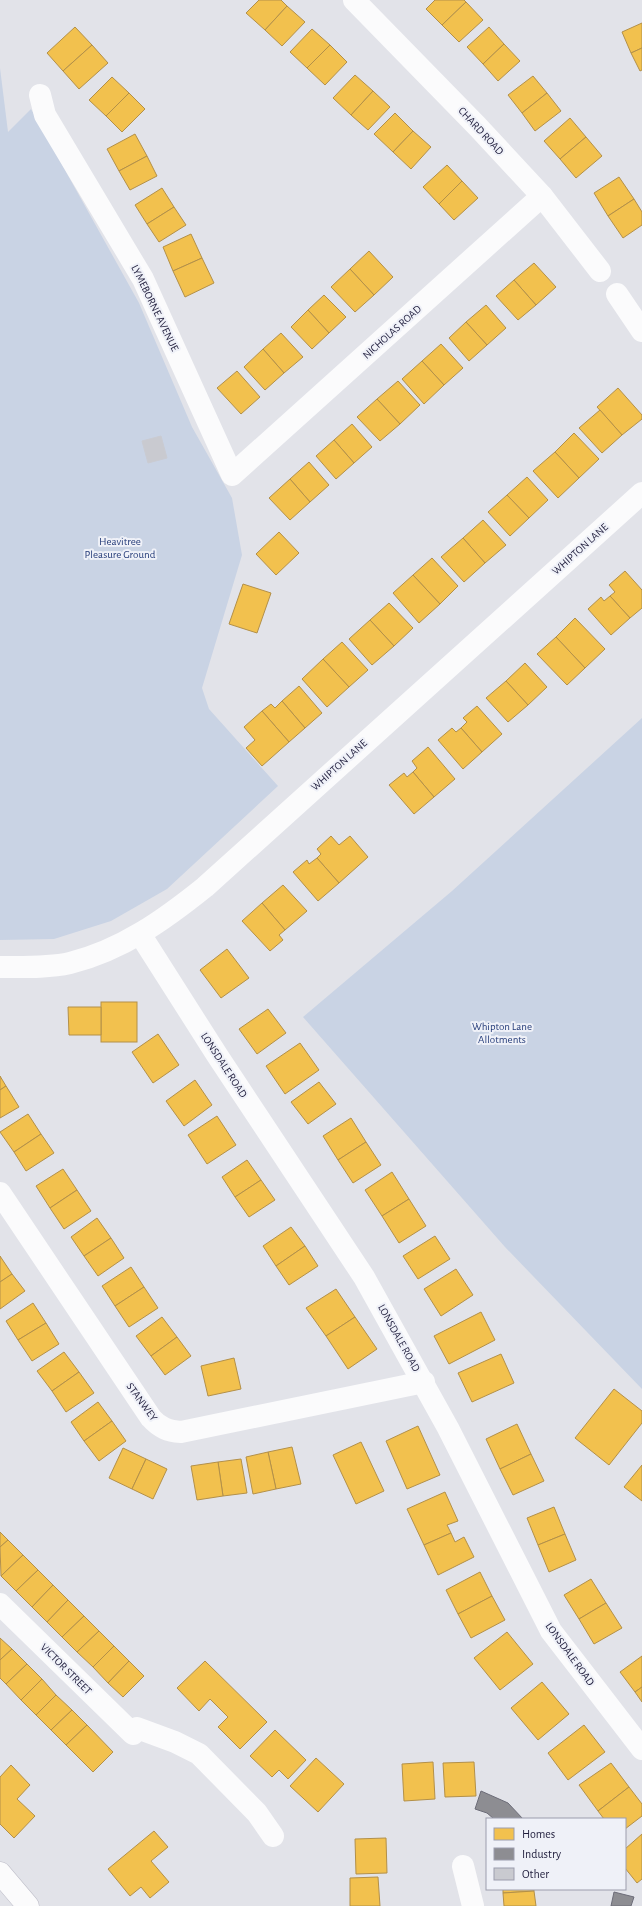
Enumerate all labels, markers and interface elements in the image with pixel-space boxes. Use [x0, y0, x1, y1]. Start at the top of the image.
street label: CHARD ROAD [456, 105, 506, 157]
street label: LYMEBORNE AVENUE [129, 263, 181, 354]
street label: NICHOLAS ROAD [361, 303, 423, 361]
street label: WHIPTON LANE [550, 521, 611, 577]
park label: Heavitree Pleasure Ground [85, 536, 156, 560]
street label: WHIPTON LANE [309, 737, 370, 793]
park label: Whipton Lane Allotments [472, 1021, 532, 1045]
street label: LONSDALE ROAD [199, 1030, 249, 1100]
street label: LONSDALE ROAD [376, 1302, 422, 1374]
street label: STANWEY [124, 1381, 160, 1423]
street label: LONSDALE ROAD [543, 1620, 597, 1688]
street label: VICTOR STREET [38, 1641, 94, 1697]
legend [486, 1818, 626, 1890]
text: Homes [522, 1828, 555, 1840]
text: Industry [522, 1848, 561, 1861]
text: Other [522, 1868, 549, 1880]

